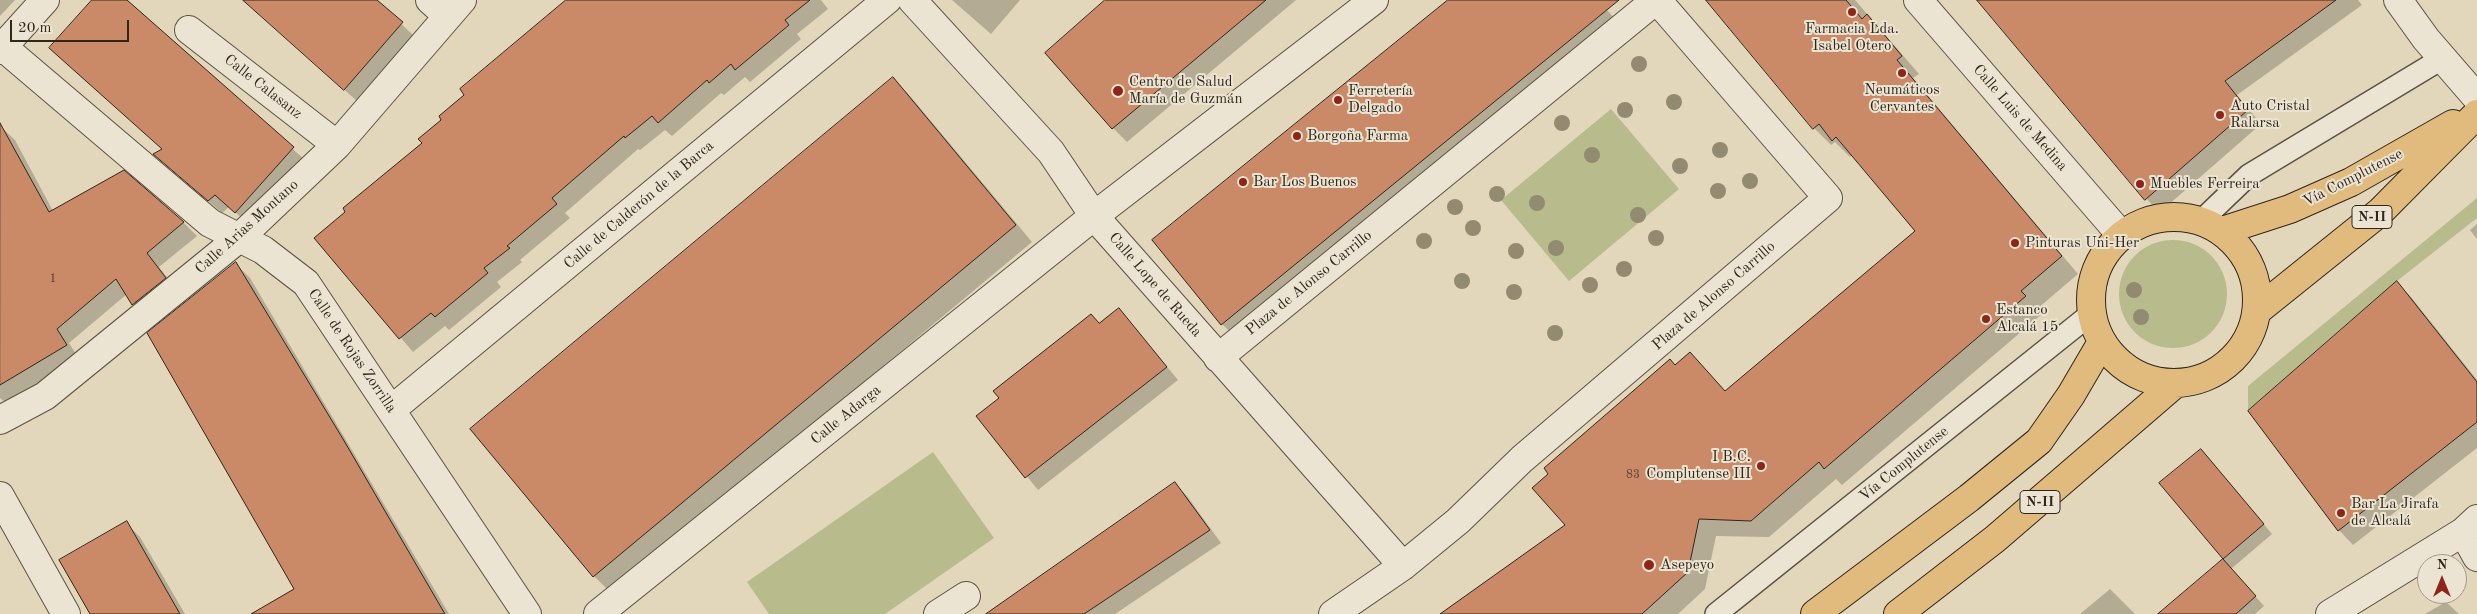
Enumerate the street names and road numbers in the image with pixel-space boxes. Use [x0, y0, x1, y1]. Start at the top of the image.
street label: Calle Calasanz [220, 51, 306, 123]
street label: Calle Luis de Medina [1969, 61, 2071, 175]
street label: Calle de Calderón de la Barca [560, 137, 718, 273]
street label: Vía Complutense [2300, 145, 2406, 211]
street label: Calle Arias Montano [192, 176, 302, 278]
road number: N-II [2352, 206, 2392, 228]
street label: Plaza de Alonso Carrillo [1242, 226, 1376, 340]
street label: Calle Lope de Rueda [1105, 229, 1205, 341]
street label: Plaza de Alonso Carrillo [1649, 238, 1779, 354]
street label: Calle de Rojas Zorrilla [304, 286, 400, 416]
street label: Calle Adarga [807, 381, 885, 449]
street label: Vía Complutense [1856, 423, 1952, 505]
road number: N-II [2020, 491, 2060, 514]

